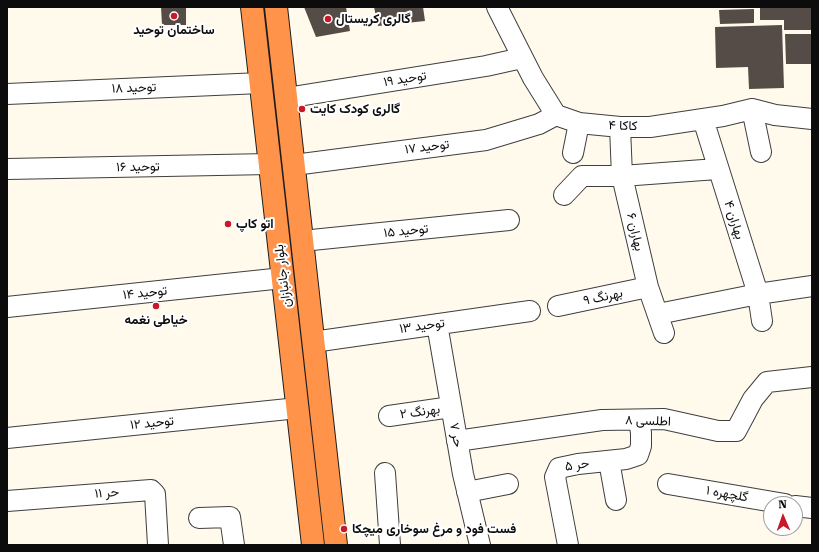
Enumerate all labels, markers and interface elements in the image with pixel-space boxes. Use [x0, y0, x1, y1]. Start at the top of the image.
marker: ساختمان توحید [169, 11, 179, 21]
place label: گالری کریستال [336, 11, 411, 27]
marker: گالری کریستال [323, 14, 333, 24]
place label: ساختمان توحید [133, 22, 215, 38]
street label: توحید ۱۹ [382, 68, 428, 90]
street label: توحید ۱۸ [111, 79, 157, 97]
place label: گالری کودک کایت [310, 101, 400, 117]
marker: گالری کودک کایت [297, 104, 307, 114]
street label: کاکا ۴ [608, 118, 638, 134]
street label: توحید ۱۷ [404, 137, 450, 157]
street label: توحید ۱۶ [116, 159, 160, 175]
street label: بهاران ۴ [720, 199, 748, 241]
street label: بهاران ۶ [623, 211, 647, 253]
place label: اتو کاپ [236, 216, 274, 232]
marker: اتو کاپ [223, 219, 233, 229]
street label: توحید ۱۵ [383, 221, 429, 241]
street label: بلوار جانبازان [271, 243, 295, 309]
street label: توحید ۱۴ [122, 283, 168, 303]
street label: بهرنگ ۹ [582, 285, 624, 309]
marker: خیاطی نغمه [151, 301, 161, 311]
place label: خیاطی نغمه [124, 312, 188, 328]
street label: توحید ۱۳ [398, 315, 446, 337]
street label: بهرنگ ۲ [399, 401, 441, 423]
street label: اطلسی ۸ [625, 412, 671, 430]
street label: توحید ۱۲ [129, 413, 175, 433]
street label: حر ۷ [446, 421, 466, 449]
street label: حر ۵ [564, 455, 590, 475]
street label: گلچهره ۱ [705, 483, 749, 505]
street label: حر ۱۱ [94, 484, 120, 502]
north arrow [763, 496, 803, 536]
text: N [778, 498, 787, 511]
place label: فست فود و مرغ سوخاری میچکا [352, 521, 516, 537]
marker: فست فود و مرغ سوخاری میچکا [339, 524, 349, 534]

